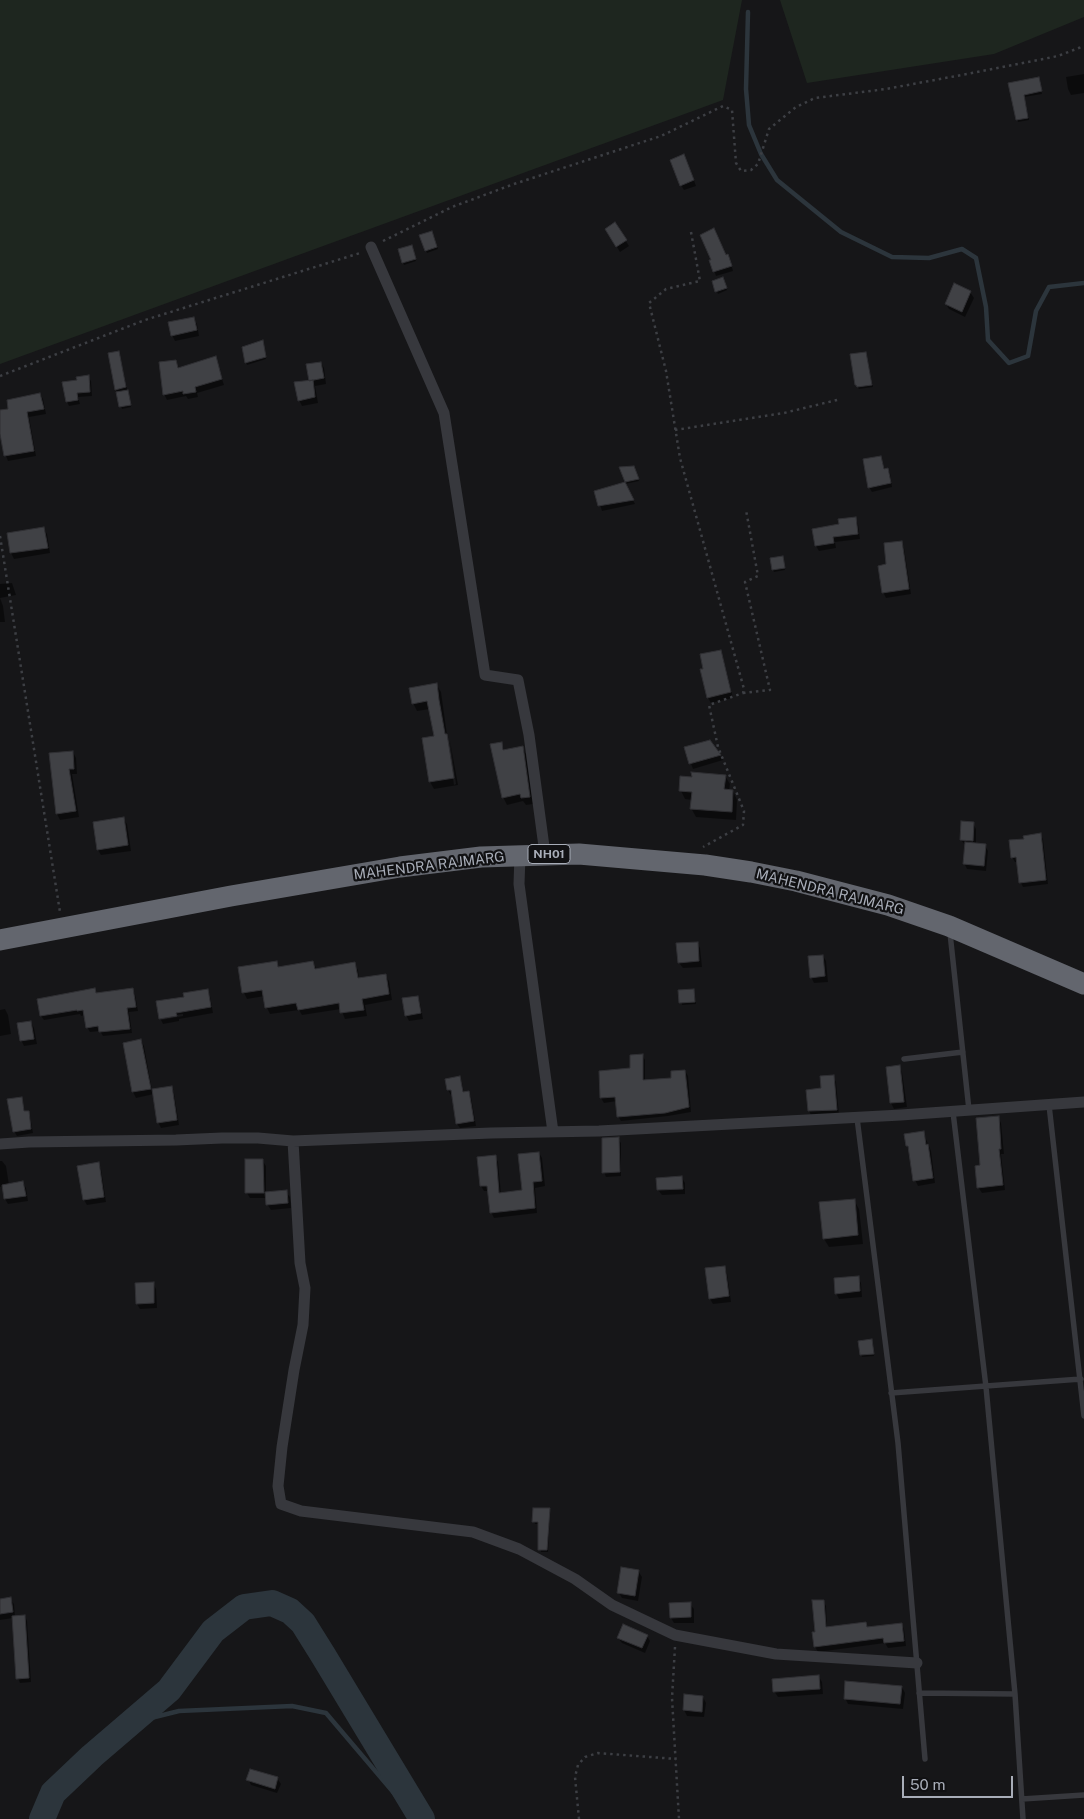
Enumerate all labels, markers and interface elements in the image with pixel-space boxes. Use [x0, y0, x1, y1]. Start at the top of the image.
road number: NH01 [528, 844, 570, 864]
street label: MAHENDRA RAJMARG [353, 848, 505, 884]
street label: MAHENDRA RAJMARG [754, 865, 906, 919]
scale bar [904, 1766, 1015, 1798]
text: 50 m [910, 1776, 945, 1793]

